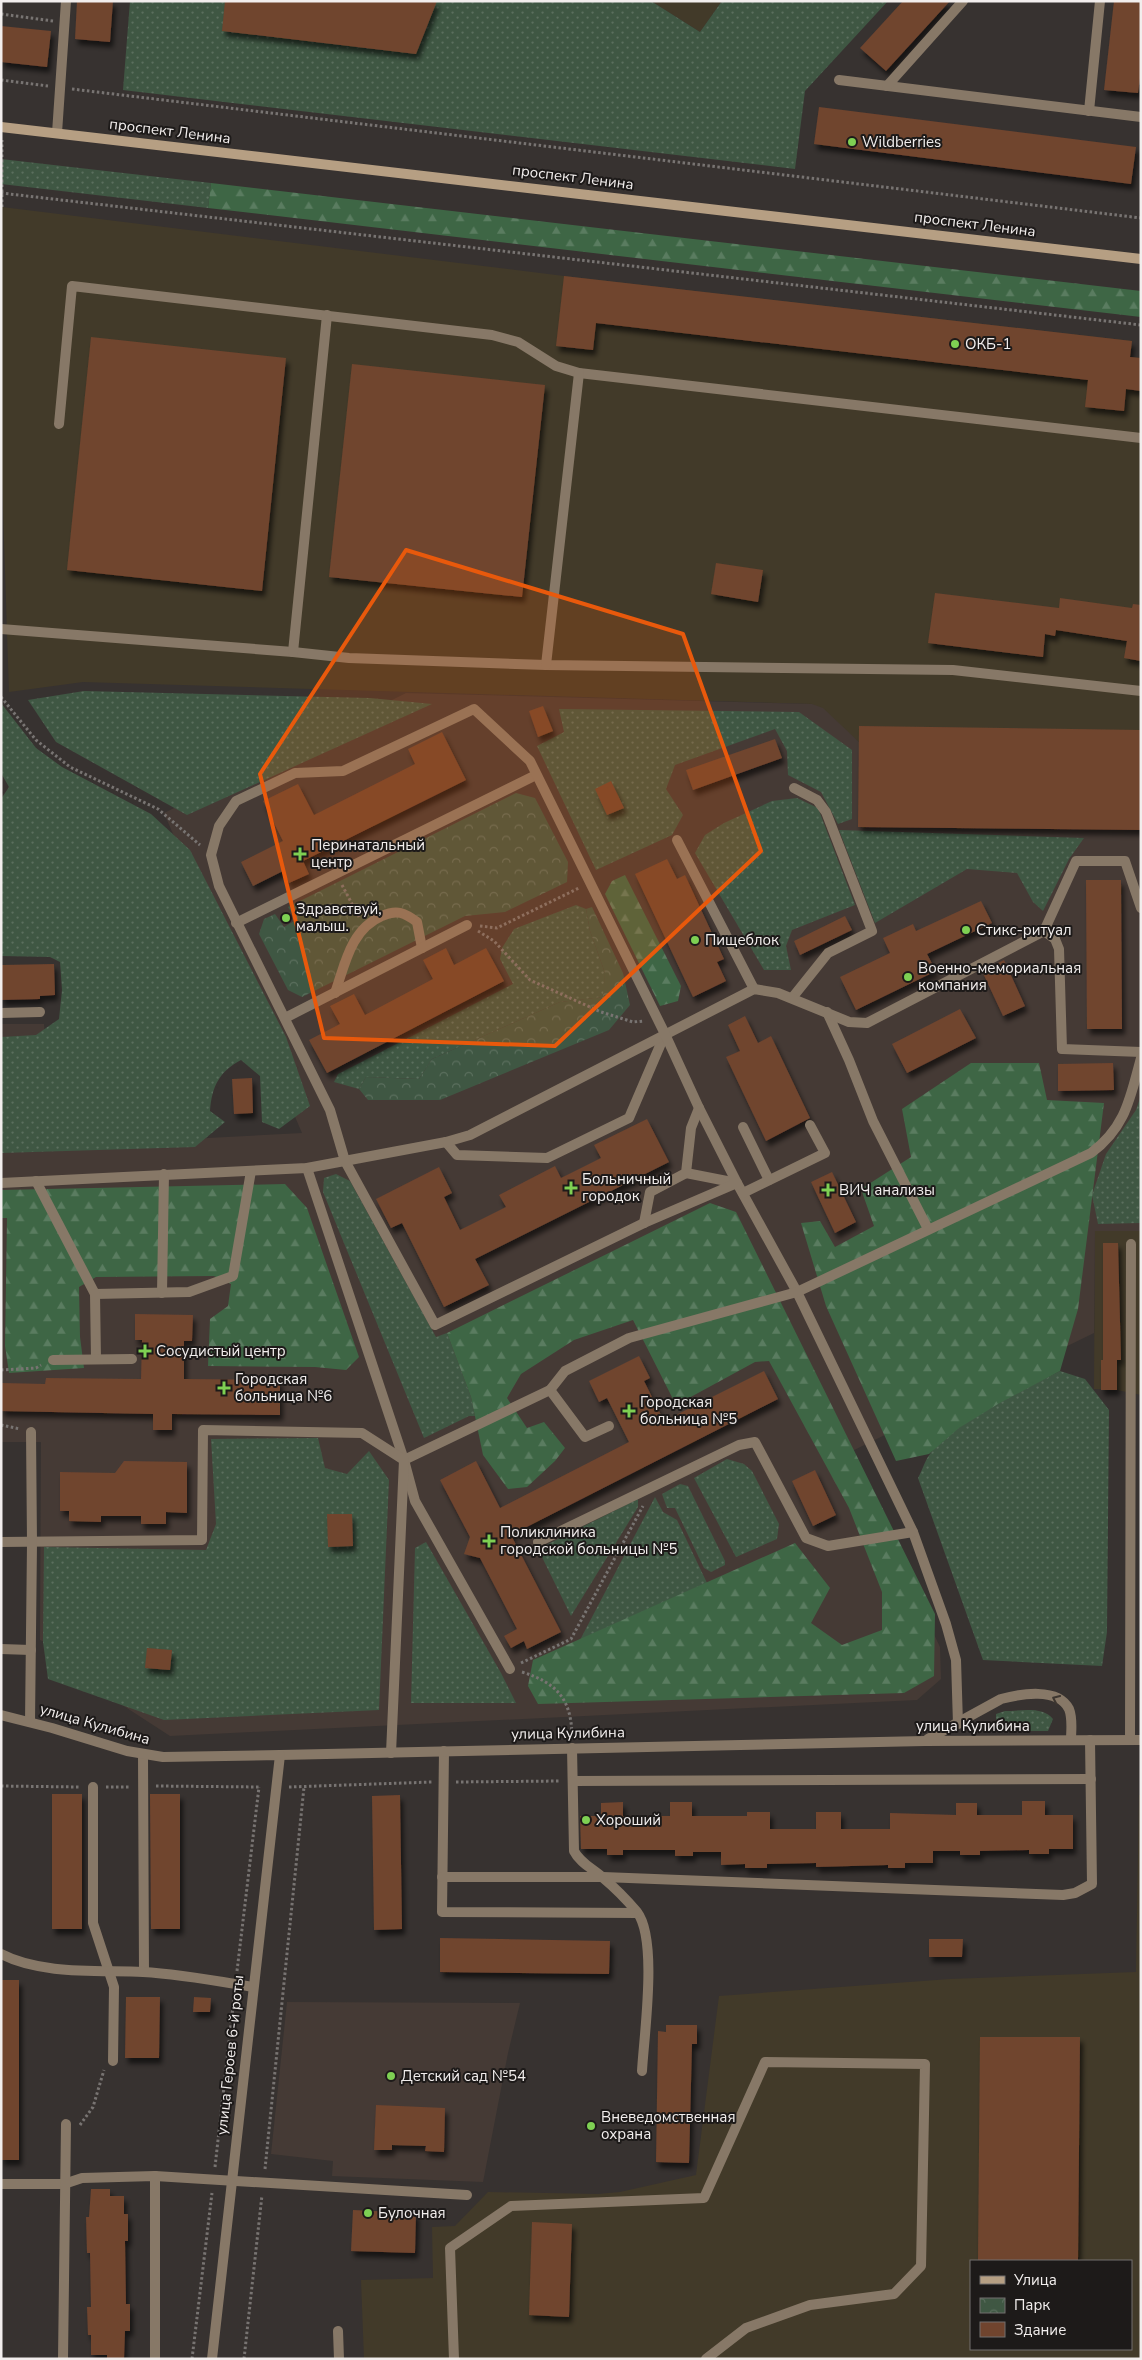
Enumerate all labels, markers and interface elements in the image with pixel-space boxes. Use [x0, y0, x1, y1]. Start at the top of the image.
street label: проспект Ленина [108, 114, 232, 148]
place label: Wildberries [862, 132, 941, 152]
marker: Wildberries [846, 136, 858, 148]
street label: проспект Ленина [511, 160, 635, 194]
street label: проспект Ленина [913, 207, 1037, 241]
place label: ОКБ-1 [965, 334, 1011, 354]
marker: ОКБ-1 [949, 338, 961, 350]
place label: Перинатальный центр [311, 835, 425, 872]
marker: Перинатальный центр [293, 847, 307, 861]
place label: Здравствуй, малыш. [296, 899, 382, 936]
marker: Здравствуй, малыш. [280, 912, 292, 924]
place label: Стикс-ритуал [976, 920, 1072, 940]
marker: Стикс-ритуал [960, 924, 972, 936]
place label: Пищеблок [705, 930, 779, 950]
marker: Пищеблок [689, 934, 701, 946]
place label: Военно-мемориальная компания [918, 958, 1081, 995]
marker: Военно-мемориальная компания [902, 971, 914, 983]
place label: Больничный городок [582, 1169, 671, 1206]
place label: ВИЧ анализы [839, 1180, 935, 1200]
marker: Больничный городок [564, 1181, 578, 1195]
marker: ВИЧ анализы [821, 1183, 835, 1197]
place label: Сосудистый центр [156, 1341, 286, 1361]
marker: Сосудистый центр [138, 1344, 152, 1358]
place label: Городская больница №6 [235, 1369, 332, 1406]
marker: Городская больница №6 [217, 1381, 231, 1395]
place label: Городская больница №5 [640, 1392, 737, 1429]
marker: Городская больница №5 [622, 1404, 636, 1418]
place label: Поликлиника городской больницы №5 [500, 1522, 677, 1559]
marker: Поликлиника городской больницы №5 [482, 1534, 496, 1548]
one-way arrow [1052, 1694, 1061, 1705]
street label: улица Кулибина [38, 1699, 152, 1749]
street label: улица Кулибина [916, 1716, 1030, 1736]
street label: улица Кулибина [511, 1722, 625, 1744]
place label: Хороший [596, 1810, 661, 1830]
marker: Хороший [580, 1814, 592, 1826]
street label: улица Героев 6-й роты [212, 1974, 248, 2136]
place label: Детский сад №54 [401, 2066, 526, 2086]
marker: Детский сад №54 [385, 2070, 397, 2082]
place label: Вневедомственная охрана [601, 2107, 736, 2144]
marker: Вневедомственная охрана [585, 2120, 597, 2132]
place label: Булочная [378, 2203, 446, 2223]
marker: Булочная [362, 2207, 374, 2219]
legend [970, 2260, 1132, 2350]
text: Улица [1013, 2270, 1057, 2290]
text: Парк [1014, 2295, 1050, 2315]
text: Здание [1014, 2320, 1066, 2340]

